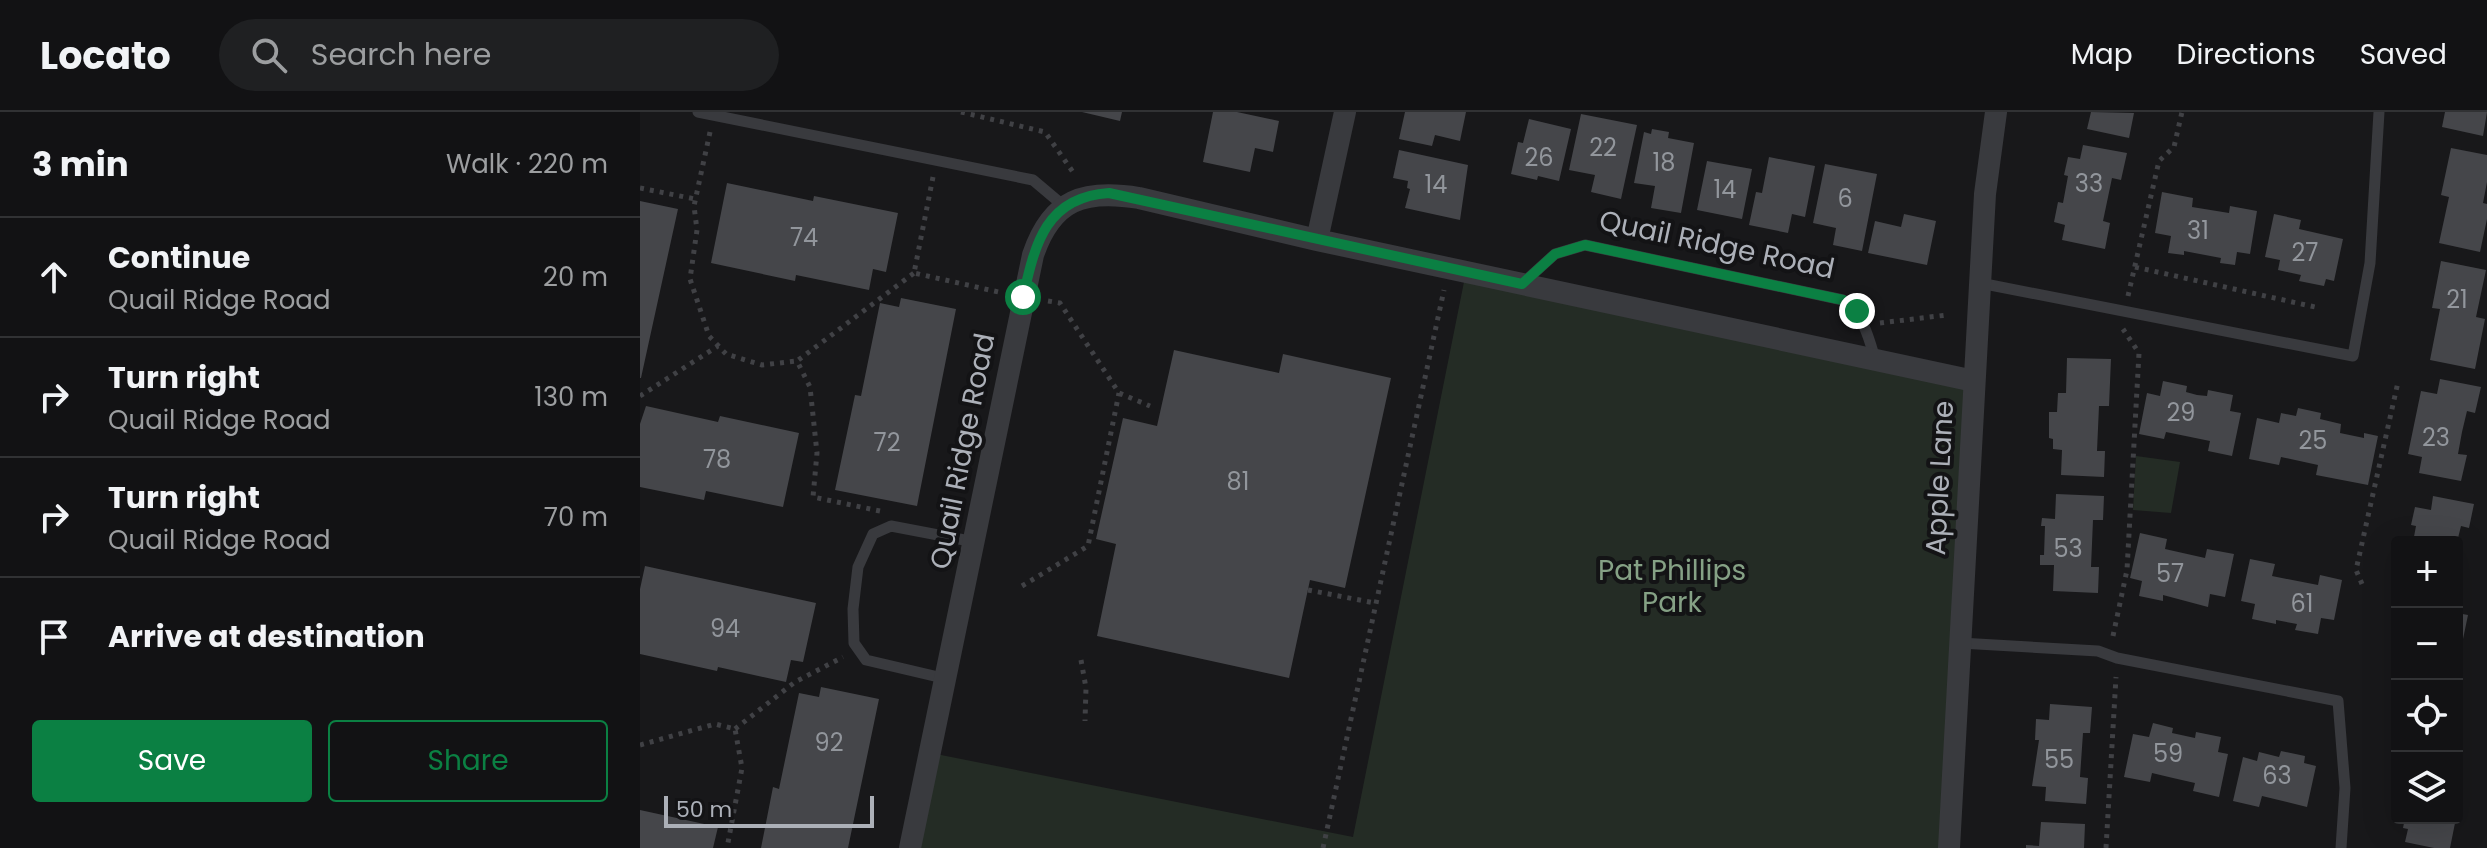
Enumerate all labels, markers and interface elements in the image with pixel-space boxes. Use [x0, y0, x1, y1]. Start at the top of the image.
search box [219, 19, 779, 91]
text: Locato [40, 29, 171, 82]
icon: search [247, 33, 291, 77]
text: Search here [311, 33, 491, 76]
text: Map [2071, 35, 2133, 74]
text: Directions [2177, 35, 2316, 74]
text: Saved [2360, 35, 2447, 74]
house number: 22 [1589, 131, 1617, 164]
text: 3 min [32, 140, 129, 188]
house number: 26 [1524, 141, 1554, 174]
text: Walk · 220 m [446, 146, 608, 182]
house number: 18 [1653, 146, 1675, 179]
house number: 33 [2075, 167, 2103, 200]
house number: 14 [1425, 168, 1447, 201]
house number: 14 [1714, 173, 1736, 206]
house number: 6 [1837, 182, 1853, 215]
street label: Quail Ridge Road [1596, 201, 1838, 288]
house number: 31 [2187, 214, 2209, 247]
house number: 74 [790, 221, 818, 254]
text: Continue [108, 236, 250, 279]
house number: 27 [2292, 236, 2318, 269]
icon: ahead [32, 255, 76, 299]
text: 20 m [543, 259, 608, 295]
route start [1005, 279, 1041, 315]
text: Quail Ridge Road [108, 282, 330, 318]
house number: 21 [2446, 283, 2468, 316]
route end [1839, 293, 1875, 329]
street label: Quail Ridge Road [920, 330, 1004, 572]
text: Turn right [108, 356, 260, 399]
icon: right [32, 375, 76, 419]
text: 130 m [534, 379, 608, 415]
house number: 29 [2167, 396, 2195, 429]
street label: Apple Lane [1916, 400, 1963, 556]
text: Quail Ridge Road [108, 402, 330, 438]
house number: 23 [2422, 421, 2450, 454]
house number: 25 [2299, 424, 2327, 457]
house number: 72 [874, 426, 900, 459]
house number: 78 [703, 443, 731, 476]
house number: 81 [1227, 465, 1249, 498]
text: Turn right [108, 476, 260, 519]
icon: right [32, 495, 76, 539]
text: 70 m [544, 499, 608, 535]
text: Quail Ridge Road [108, 522, 330, 558]
house number: 53 [2053, 532, 2083, 565]
map controls [2391, 536, 2463, 824]
button: + [2391, 536, 2463, 608]
park label: Pat Phillips Park [1598, 551, 1746, 622]
house number: 57 [2156, 557, 2184, 590]
house number: 61 [2291, 587, 2313, 620]
button: − [2391, 608, 2463, 680]
house number: 94 [710, 612, 740, 645]
icon: arrive [32, 615, 76, 659]
text: Arrive at destination [108, 615, 425, 658]
button: locate [2391, 680, 2463, 752]
button: Save [32, 720, 312, 802]
button: Share [328, 720, 608, 802]
house number: 92 [815, 726, 843, 759]
house number: 59 [2153, 737, 2183, 770]
house number: 55 [2044, 743, 2074, 776]
button: layers [2391, 752, 2463, 824]
house number: 63 [2262, 759, 2292, 792]
scale bar [664, 792, 874, 828]
text: 50 m [676, 794, 732, 825]

